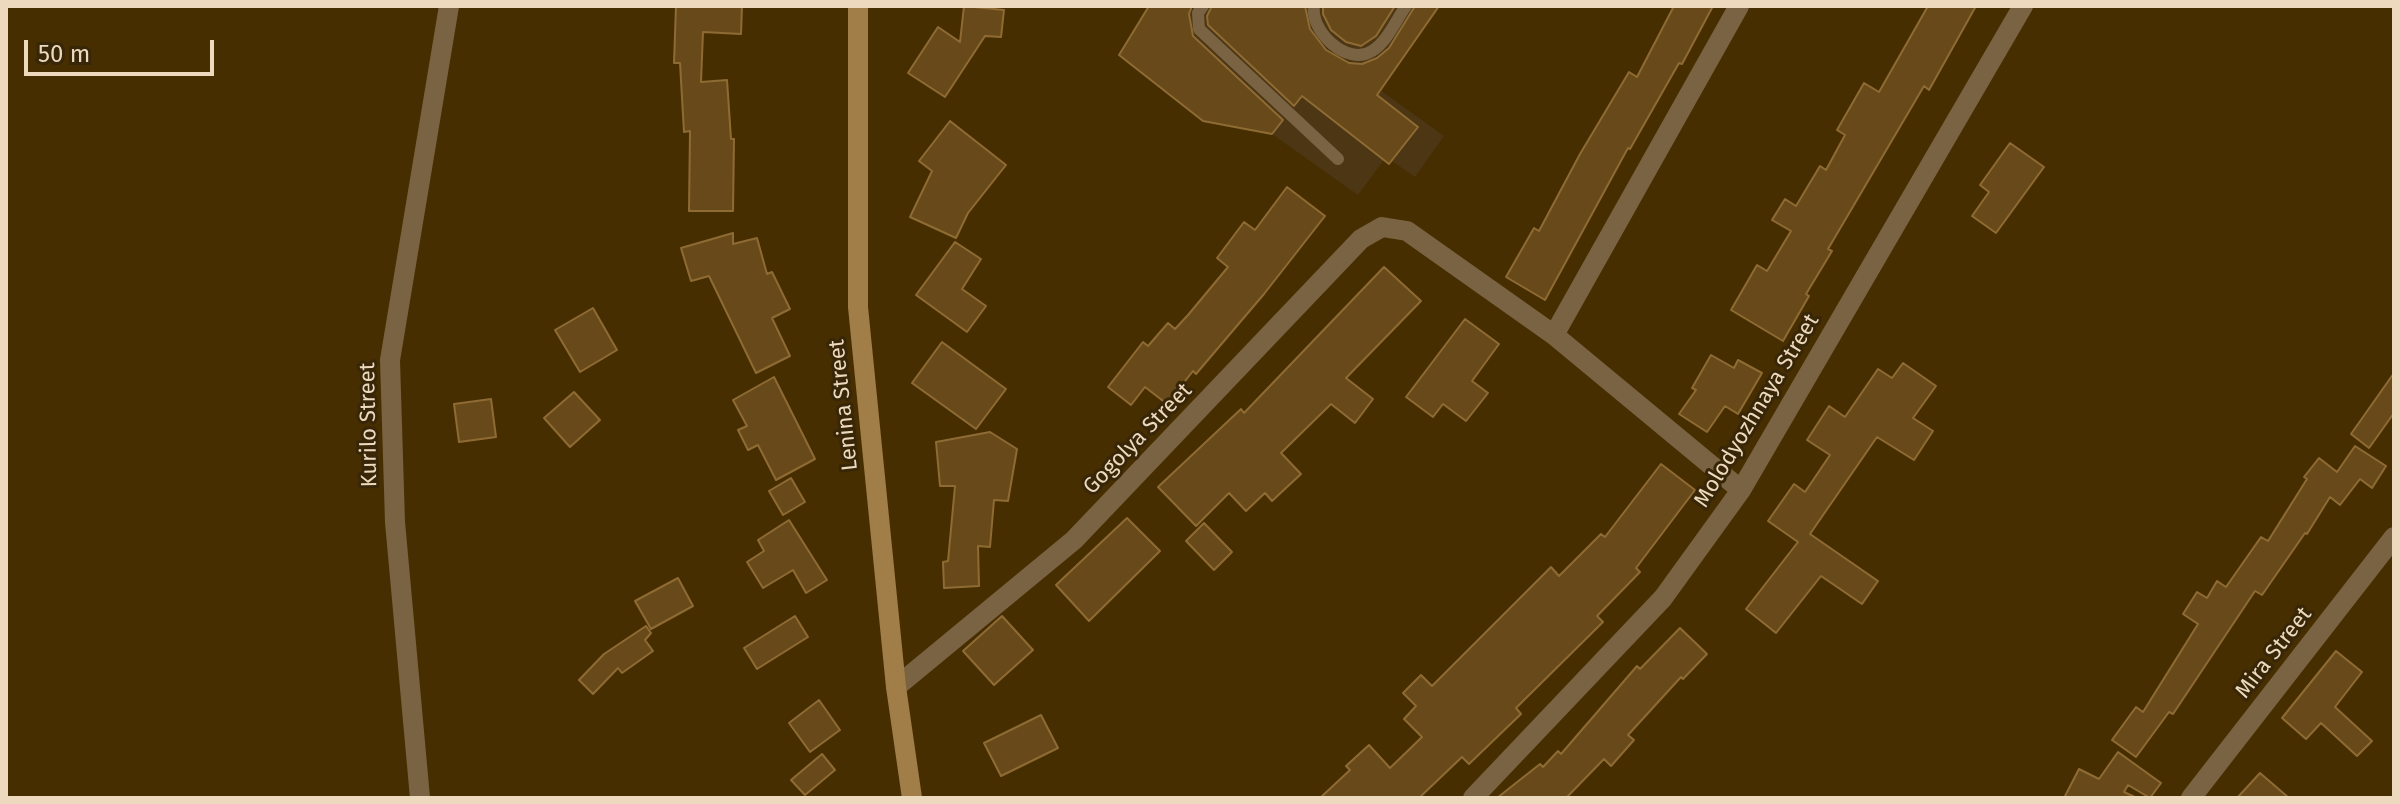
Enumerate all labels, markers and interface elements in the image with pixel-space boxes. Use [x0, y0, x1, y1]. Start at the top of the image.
scale bar [28, 24, 218, 74]
text: 50 m [38, 40, 90, 68]
street label: Molodyozhnaya Street [1689, 310, 1825, 512]
street label: Lenina Street [824, 338, 864, 472]
street label: Kurilo Street [355, 362, 383, 488]
street label: Gogolya Street [1078, 378, 1198, 500]
street label: Mira Street [2230, 602, 2318, 704]

